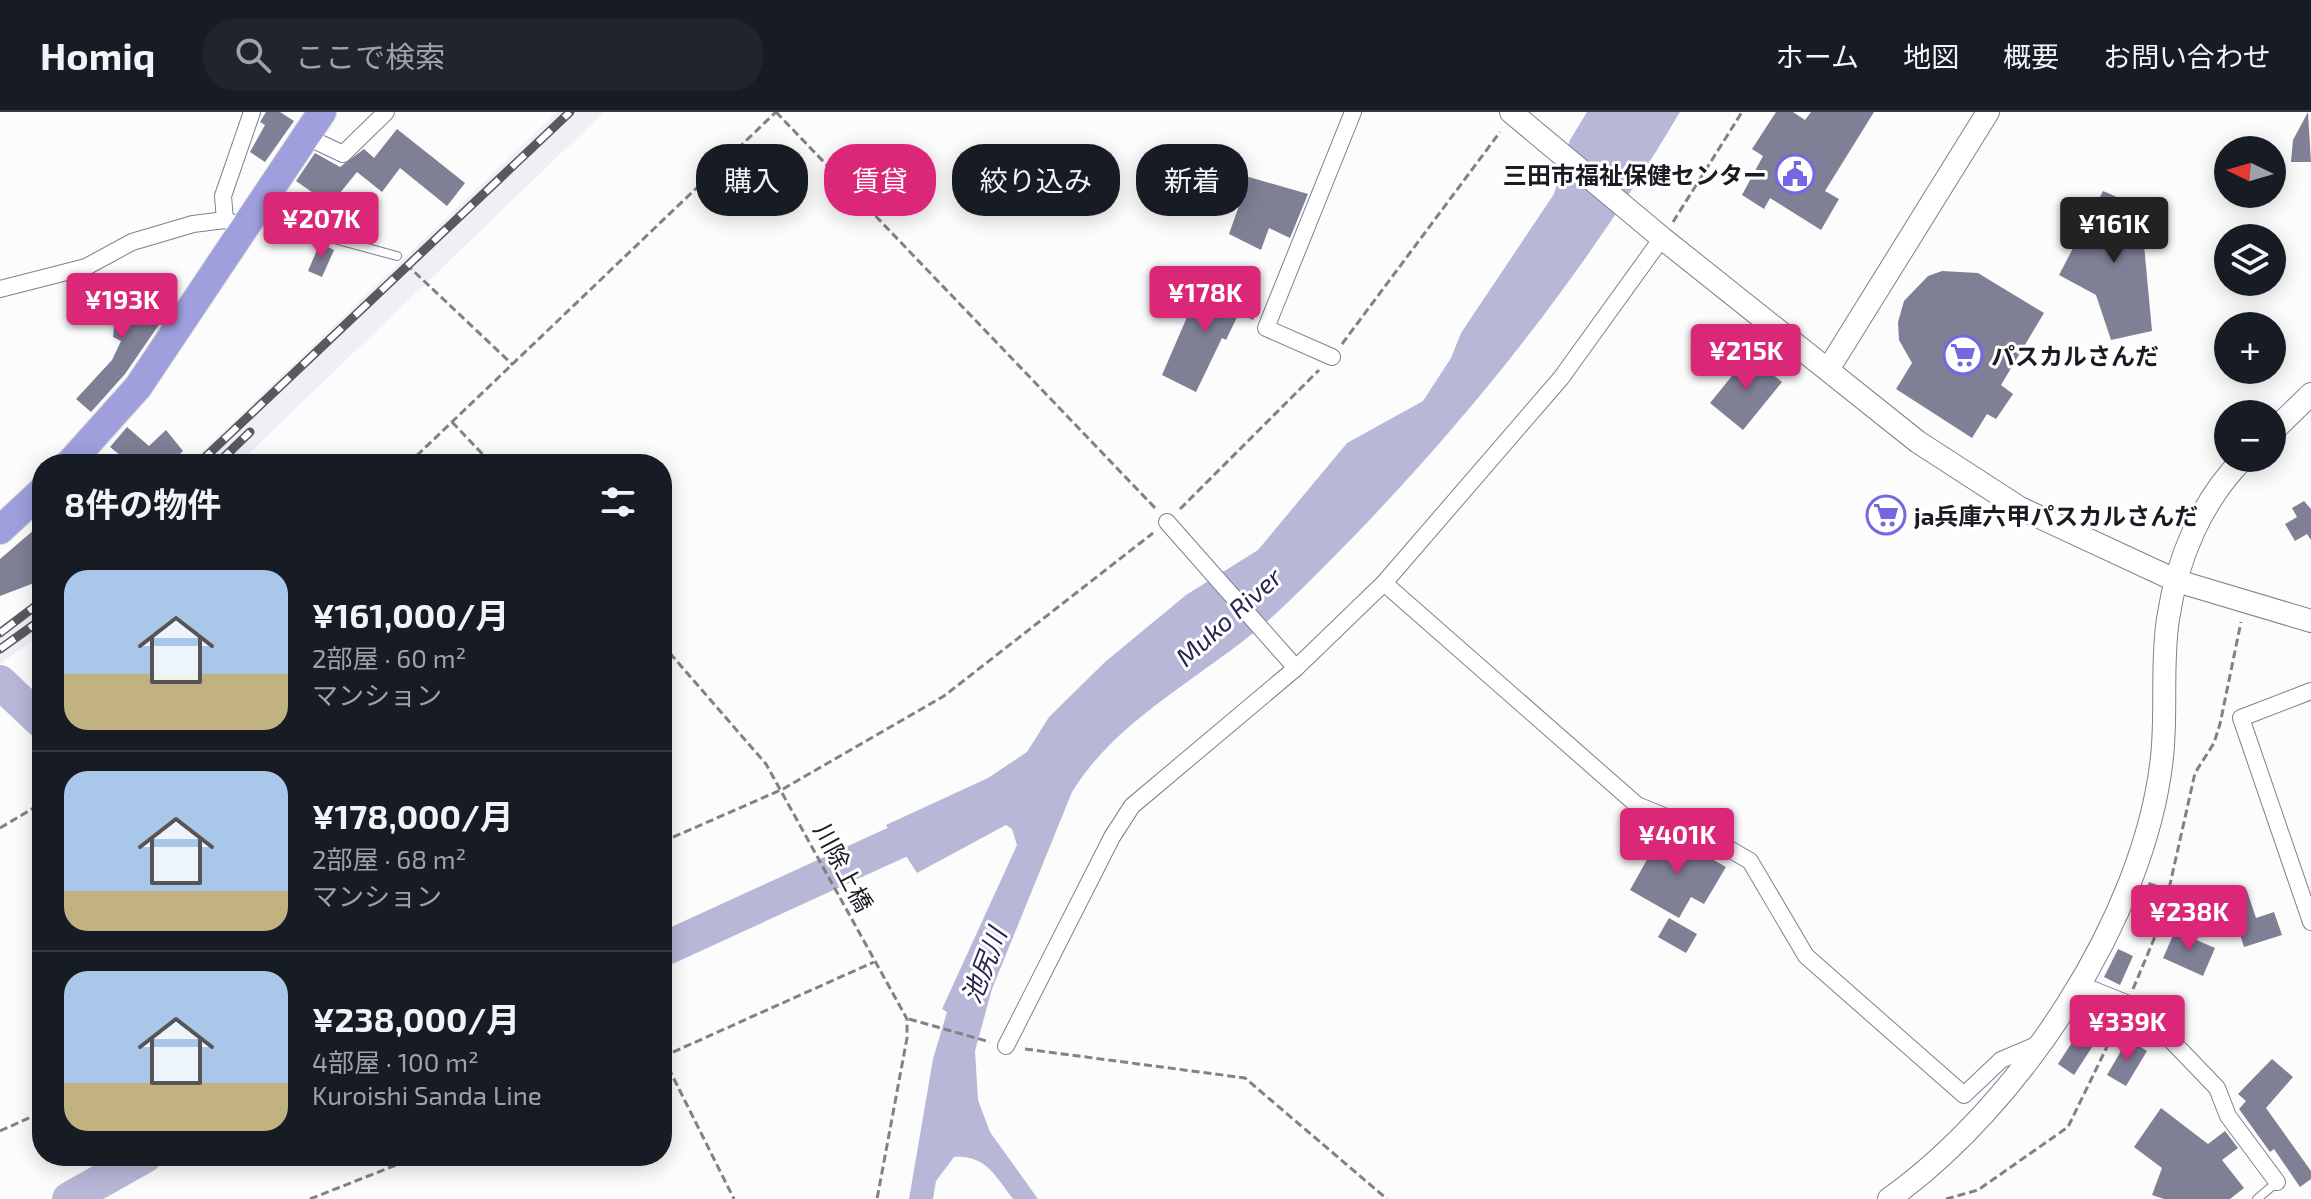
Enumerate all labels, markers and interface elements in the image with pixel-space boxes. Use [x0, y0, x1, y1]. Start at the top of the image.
search box [203, 19, 763, 91]
text: Homiq [40, 32, 155, 78]
icon: search [231, 33, 275, 77]
text: ここで検索 [295, 38, 445, 74]
text: ホーム [1776, 39, 1859, 73]
text: 地図 [1903, 39, 1959, 73]
text: 概要 [2003, 39, 2059, 73]
text: お問い合わせ [2103, 39, 2271, 73]
north arrow [2214, 136, 2286, 208]
map controls [2214, 136, 2286, 472]
chip: 購入 [696, 144, 808, 216]
chip: 賃貸 [824, 144, 936, 216]
chip: 絞り込み [952, 144, 1120, 216]
chip: 新着 [1136, 144, 1248, 216]
public building icon: 三田市福祉保健センター [1774, 153, 1816, 195]
place label: 三田市福祉保健センター [1503, 160, 1767, 189]
pin: ¥207K [265, 192, 377, 260]
pin: ¥161K [2058, 197, 2170, 265]
text: ¥207K [282, 202, 361, 233]
text: ¥161K [2078, 207, 2150, 238]
button: layers [2214, 224, 2286, 296]
pin: ¥178K [1149, 266, 1261, 334]
pin: ¥193K [66, 273, 178, 341]
text: ¥178K [1168, 276, 1242, 307]
text: ¥193K [84, 283, 160, 314]
button: + [2214, 312, 2286, 384]
pin: ¥215K [1690, 324, 1802, 392]
text: ¥215K [1709, 334, 1783, 365]
supermarket icon: パスカルさんだ [1942, 334, 1984, 376]
place label: パスカルさんだ [1991, 341, 2159, 370]
button: − [2214, 400, 2286, 472]
icon: filters [596, 480, 640, 524]
text: 8件の物件 [64, 483, 221, 524]
supermarket icon: ja兵庫六甲パスカルさんだ [1865, 494, 1907, 536]
place label: ja兵庫六甲パスカルさんだ [1914, 501, 2198, 530]
water label: Muko River [1169, 560, 1288, 672]
text: ¥161,000/月 [312, 594, 509, 635]
icon: home [128, 602, 224, 698]
text: 2部屋 · 60 m² [312, 642, 466, 673]
text: マンション [312, 679, 442, 710]
text: ¥178,000/月 [312, 795, 514, 836]
icon: home [128, 803, 224, 899]
pin: ¥401K [1621, 808, 1733, 876]
street label: 川除上橋 [809, 818, 879, 916]
text: ¥401K [1638, 818, 1716, 849]
text: 2部屋 · 68 m² [312, 843, 466, 874]
text: マンション [312, 880, 442, 911]
pin: ¥238K [2133, 885, 2245, 953]
text: ¥238K [2149, 895, 2229, 926]
water label: 池尻川 [955, 920, 1013, 1007]
pin: ¥339K [2071, 995, 2183, 1063]
text: ¥238,000/月 [312, 998, 520, 1039]
icon: home [128, 1003, 224, 1099]
text: ¥339K [2088, 1005, 2166, 1036]
text: 4部屋 · 100 m² [312, 1046, 479, 1077]
text: Kuroishi Sanda Line [312, 1079, 542, 1110]

